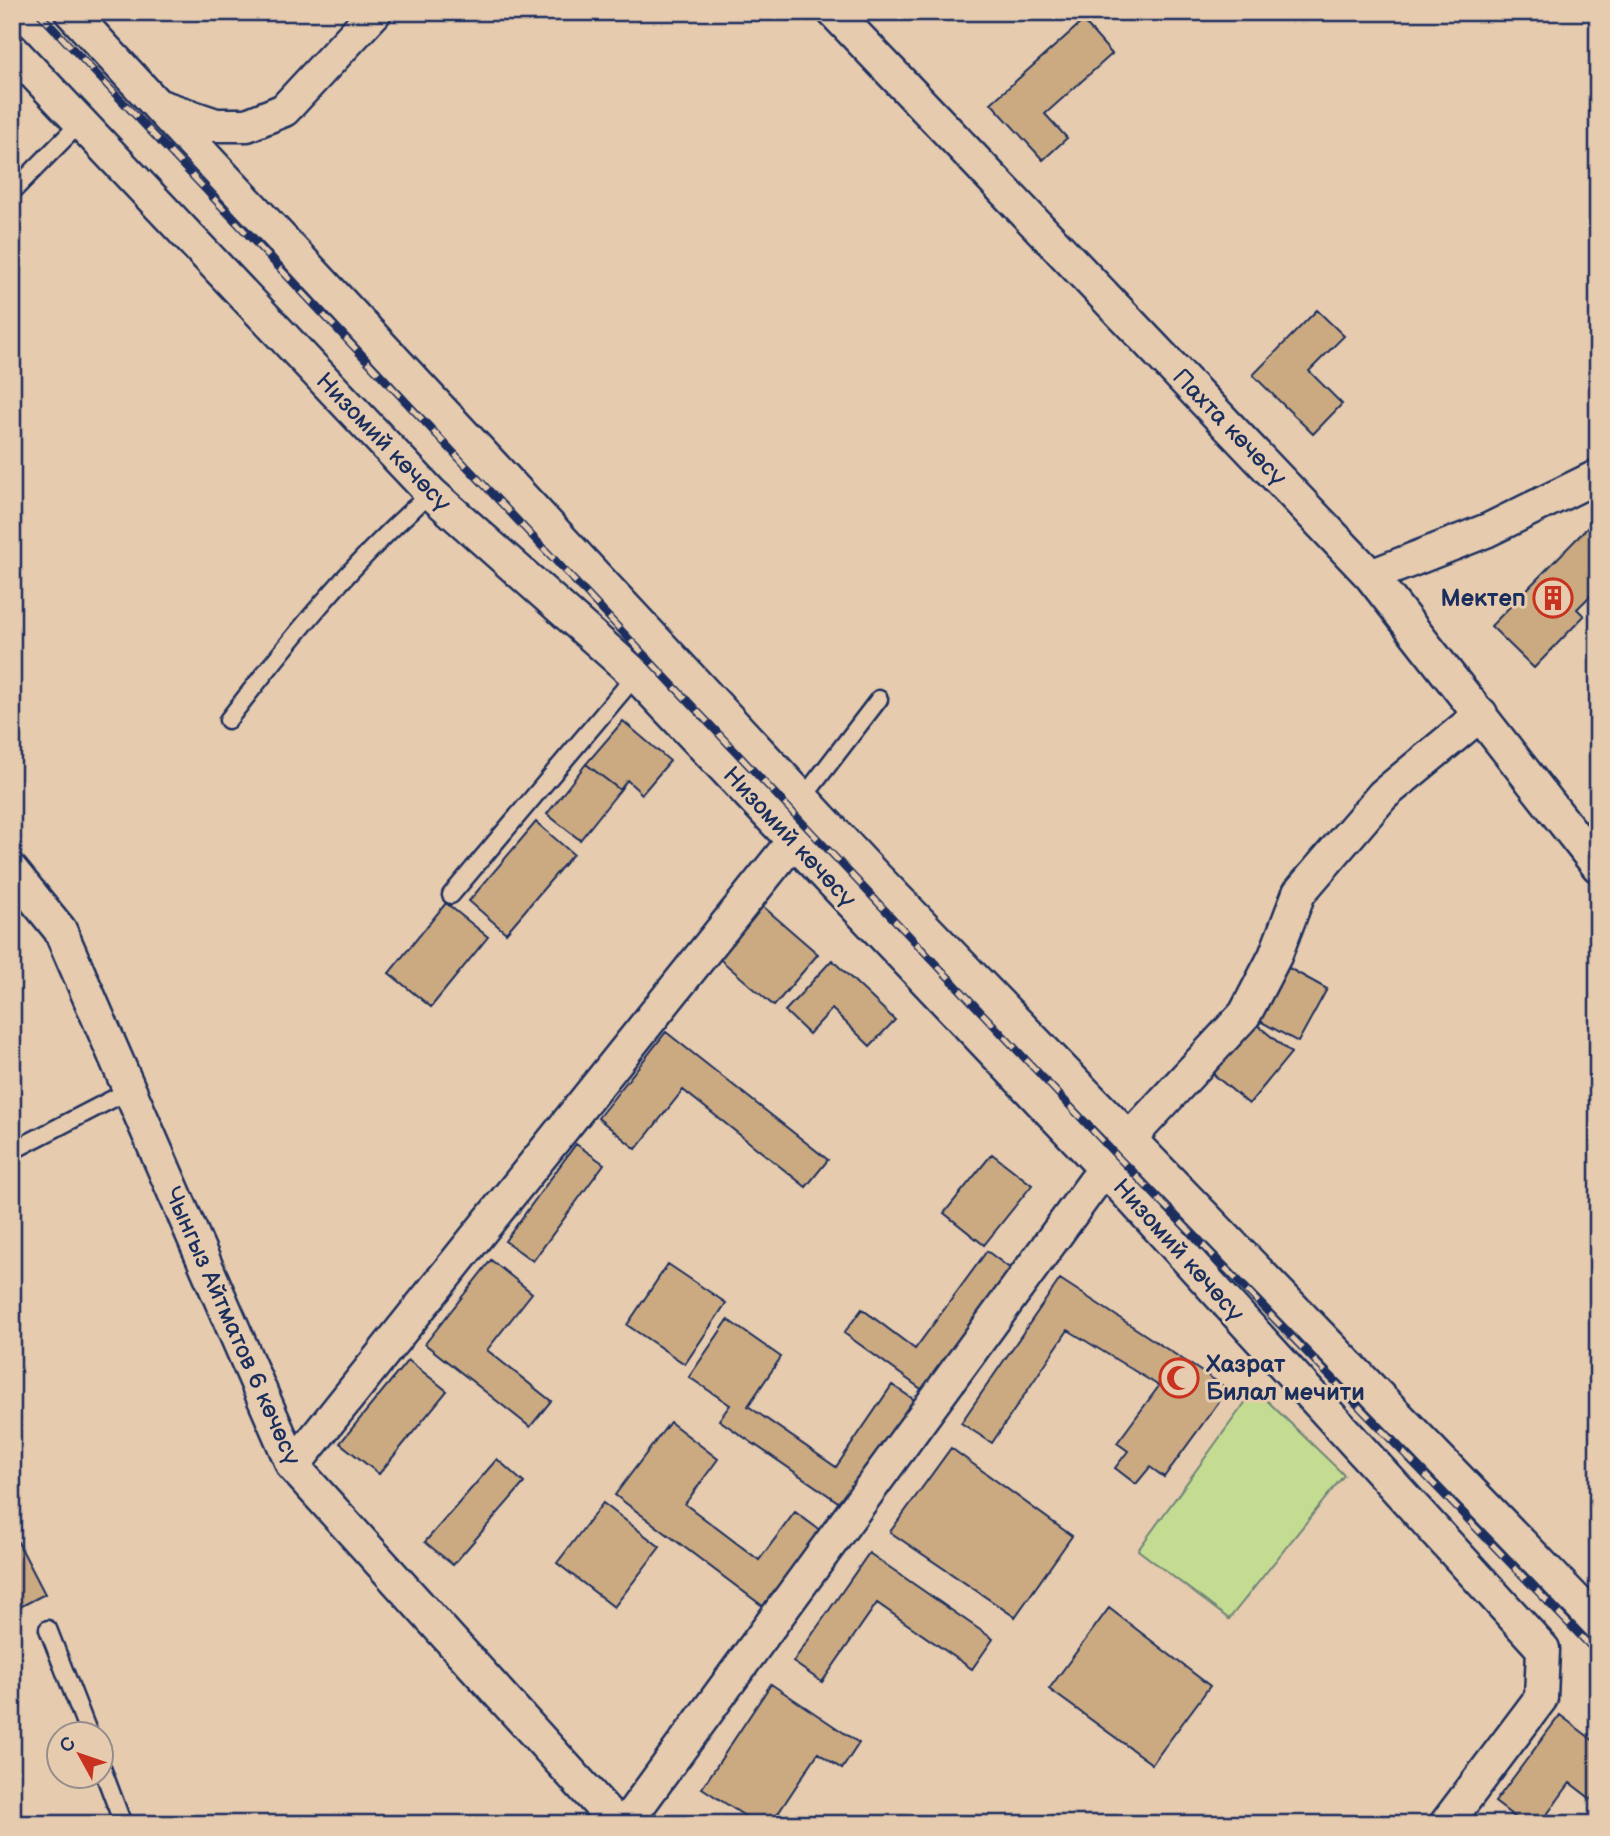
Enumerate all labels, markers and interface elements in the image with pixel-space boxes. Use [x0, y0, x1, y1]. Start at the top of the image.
street label: Пахта көчөсү [1166, 363, 1293, 492]
street label: Низомий көчөсү [310, 367, 457, 518]
building icon: Мектеп [1532, 577, 1574, 619]
place label: Мектеп [1441, 584, 1526, 613]
street label: Низомий көчөсү [717, 761, 862, 914]
street label: Низомий көчөсү [1107, 1173, 1250, 1328]
street label: Чынгыз Айтматов 6 көчөсү [158, 1182, 307, 1470]
place label: Хазрат Билал мечити [1205, 1350, 1365, 1407]
mosque icon: Хазрат Билал мечити [1158, 1357, 1200, 1399]
north arrow [46, 1720, 116, 1790]
text: С [55, 1733, 81, 1757]

